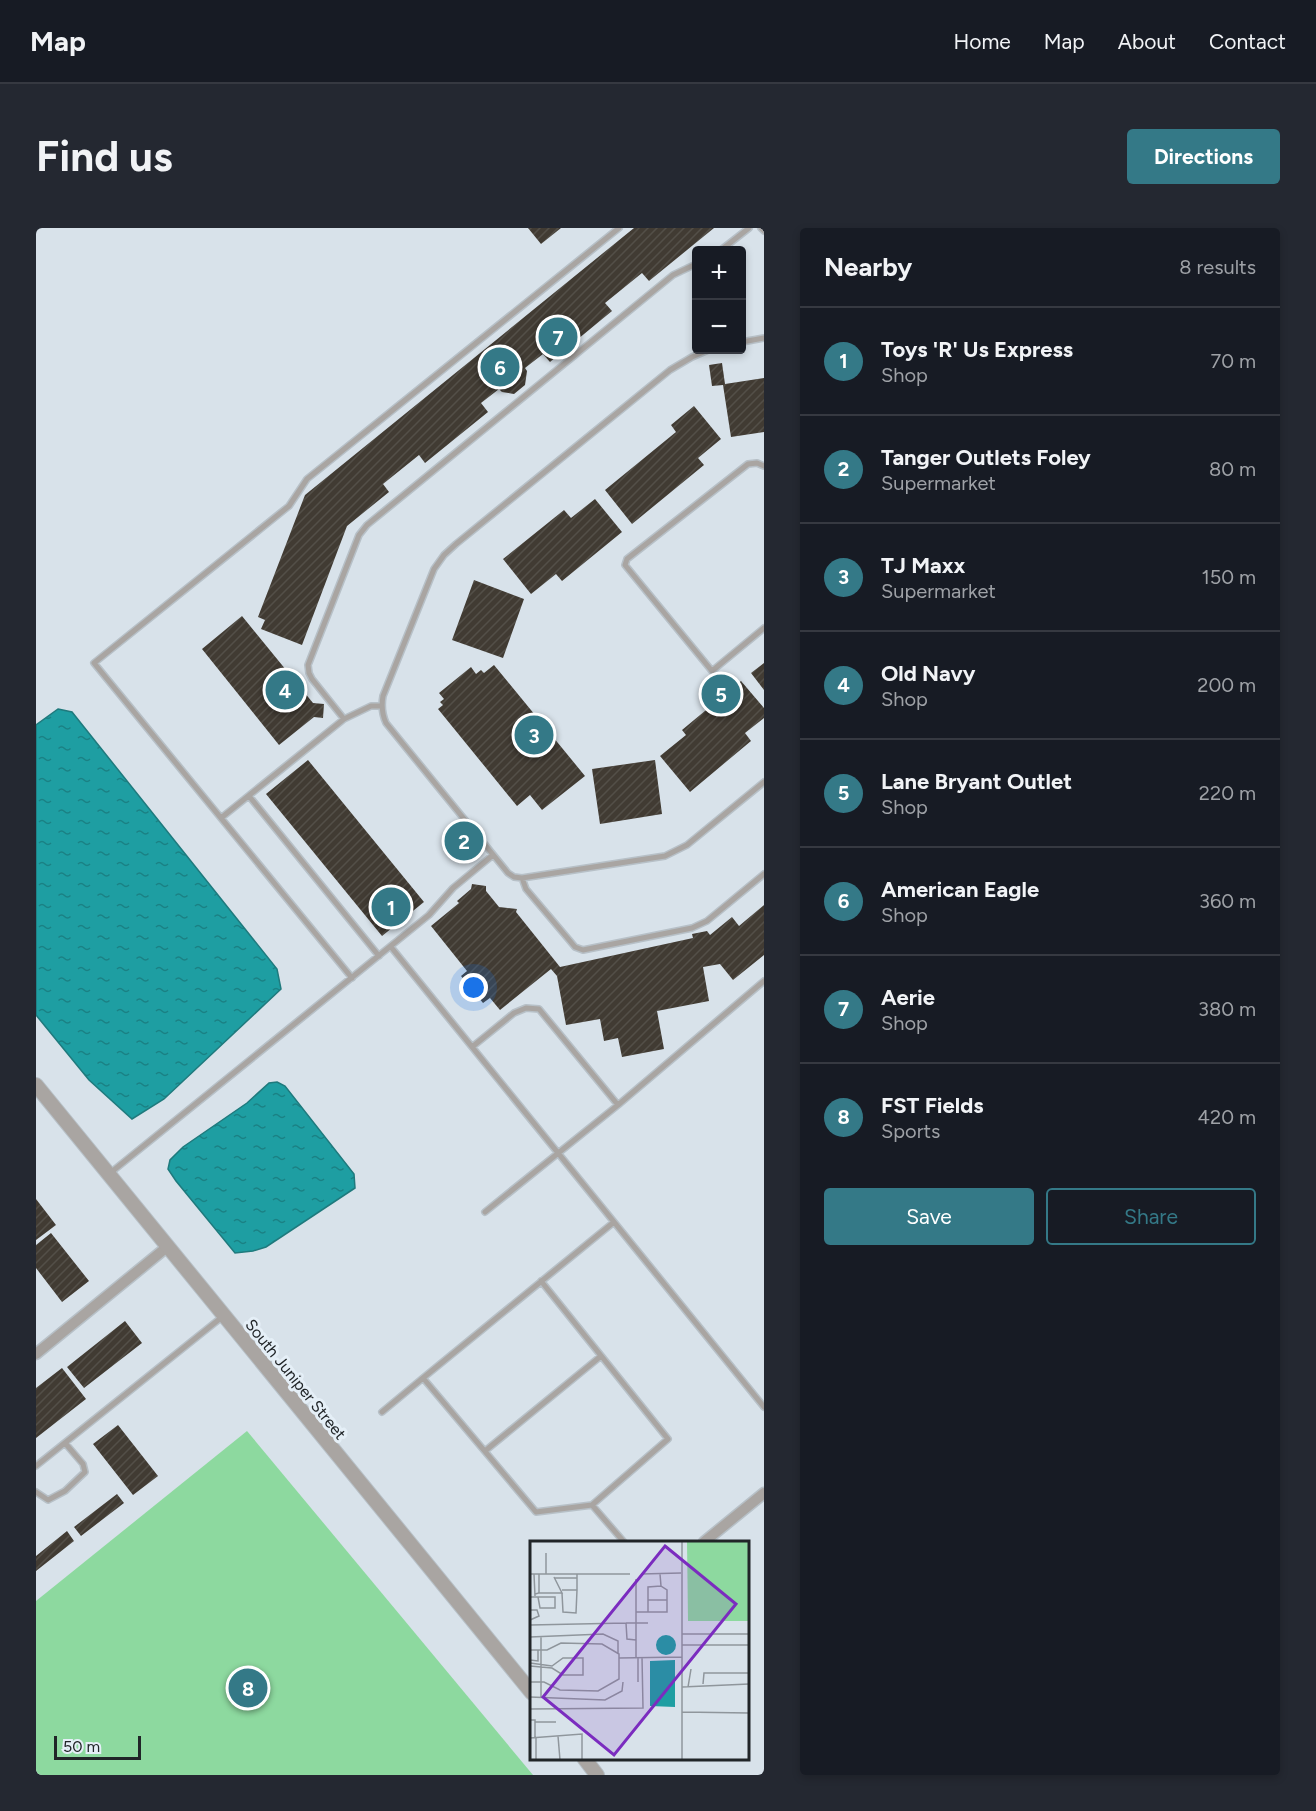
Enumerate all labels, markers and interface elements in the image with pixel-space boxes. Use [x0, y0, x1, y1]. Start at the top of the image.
text: Map [30, 24, 86, 58]
text: Home [954, 29, 1011, 54]
text: Map [1044, 29, 1085, 54]
text: About [1118, 29, 1176, 54]
text: Contact [1209, 29, 1286, 54]
button: Directions [1127, 129, 1280, 184]
text: Find us [36, 131, 173, 182]
map controls [692, 246, 746, 354]
button: + [692, 246, 746, 300]
text: Nearby [824, 251, 912, 283]
text: 8 results [1179, 255, 1256, 279]
button: − [692, 300, 746, 354]
pin: 7 [538, 314, 578, 360]
text: Toys 'R' Us Express [881, 336, 1073, 363]
pin: 6 [480, 344, 520, 390]
text: 1 [839, 349, 848, 373]
text: 70 m [1210, 349, 1256, 373]
text: Shop [881, 363, 928, 387]
text: Tanger Outlets Foley [881, 444, 1091, 471]
text: 2 [838, 457, 849, 481]
text: 80 m [1209, 457, 1256, 481]
text: Supermarket [881, 471, 996, 495]
text: TJ Maxx [881, 552, 965, 579]
text: 3 [838, 565, 849, 589]
text: 150 m [1201, 565, 1256, 589]
text: Supermarket [881, 579, 996, 603]
text: Old Navy [881, 660, 975, 687]
pin: 4 [266, 668, 304, 712]
pin: 5 [702, 672, 740, 716]
text: 4 [837, 673, 850, 697]
text: 200 m [1197, 673, 1256, 697]
text: Shop [881, 687, 928, 711]
pin: 3 [514, 712, 554, 758]
text: Lane Bryant Outlet [881, 768, 1072, 795]
text: 5 [838, 781, 849, 805]
text: 220 m [1199, 781, 1256, 805]
text: Shop [881, 795, 928, 819]
pin: 2 [444, 818, 484, 864]
text: American Eagle [881, 876, 1039, 903]
pin: 1 [372, 884, 410, 930]
text: 6 [838, 889, 849, 913]
text: 360 m [1199, 889, 1256, 913]
text: Shop [881, 903, 928, 927]
your location [459, 973, 488, 1002]
text: Aerie [881, 984, 935, 1011]
text: 7 [838, 997, 849, 1021]
text: 380 m [1198, 997, 1256, 1021]
text: Shop [881, 1011, 928, 1035]
text: FST Fields [881, 1092, 984, 1119]
text: 8 [837, 1105, 850, 1129]
text: 420 m [1198, 1105, 1256, 1129]
text: Sports [881, 1119, 940, 1143]
button: Save [824, 1188, 1034, 1245]
button: Share [1046, 1188, 1256, 1245]
street label: South Juniper Street [241, 1315, 350, 1443]
inset map [530, 1541, 749, 1760]
pin: 8 [228, 1666, 268, 1710]
scale bar [54, 1733, 141, 1760]
text: 50 m [63, 1737, 100, 1756]

